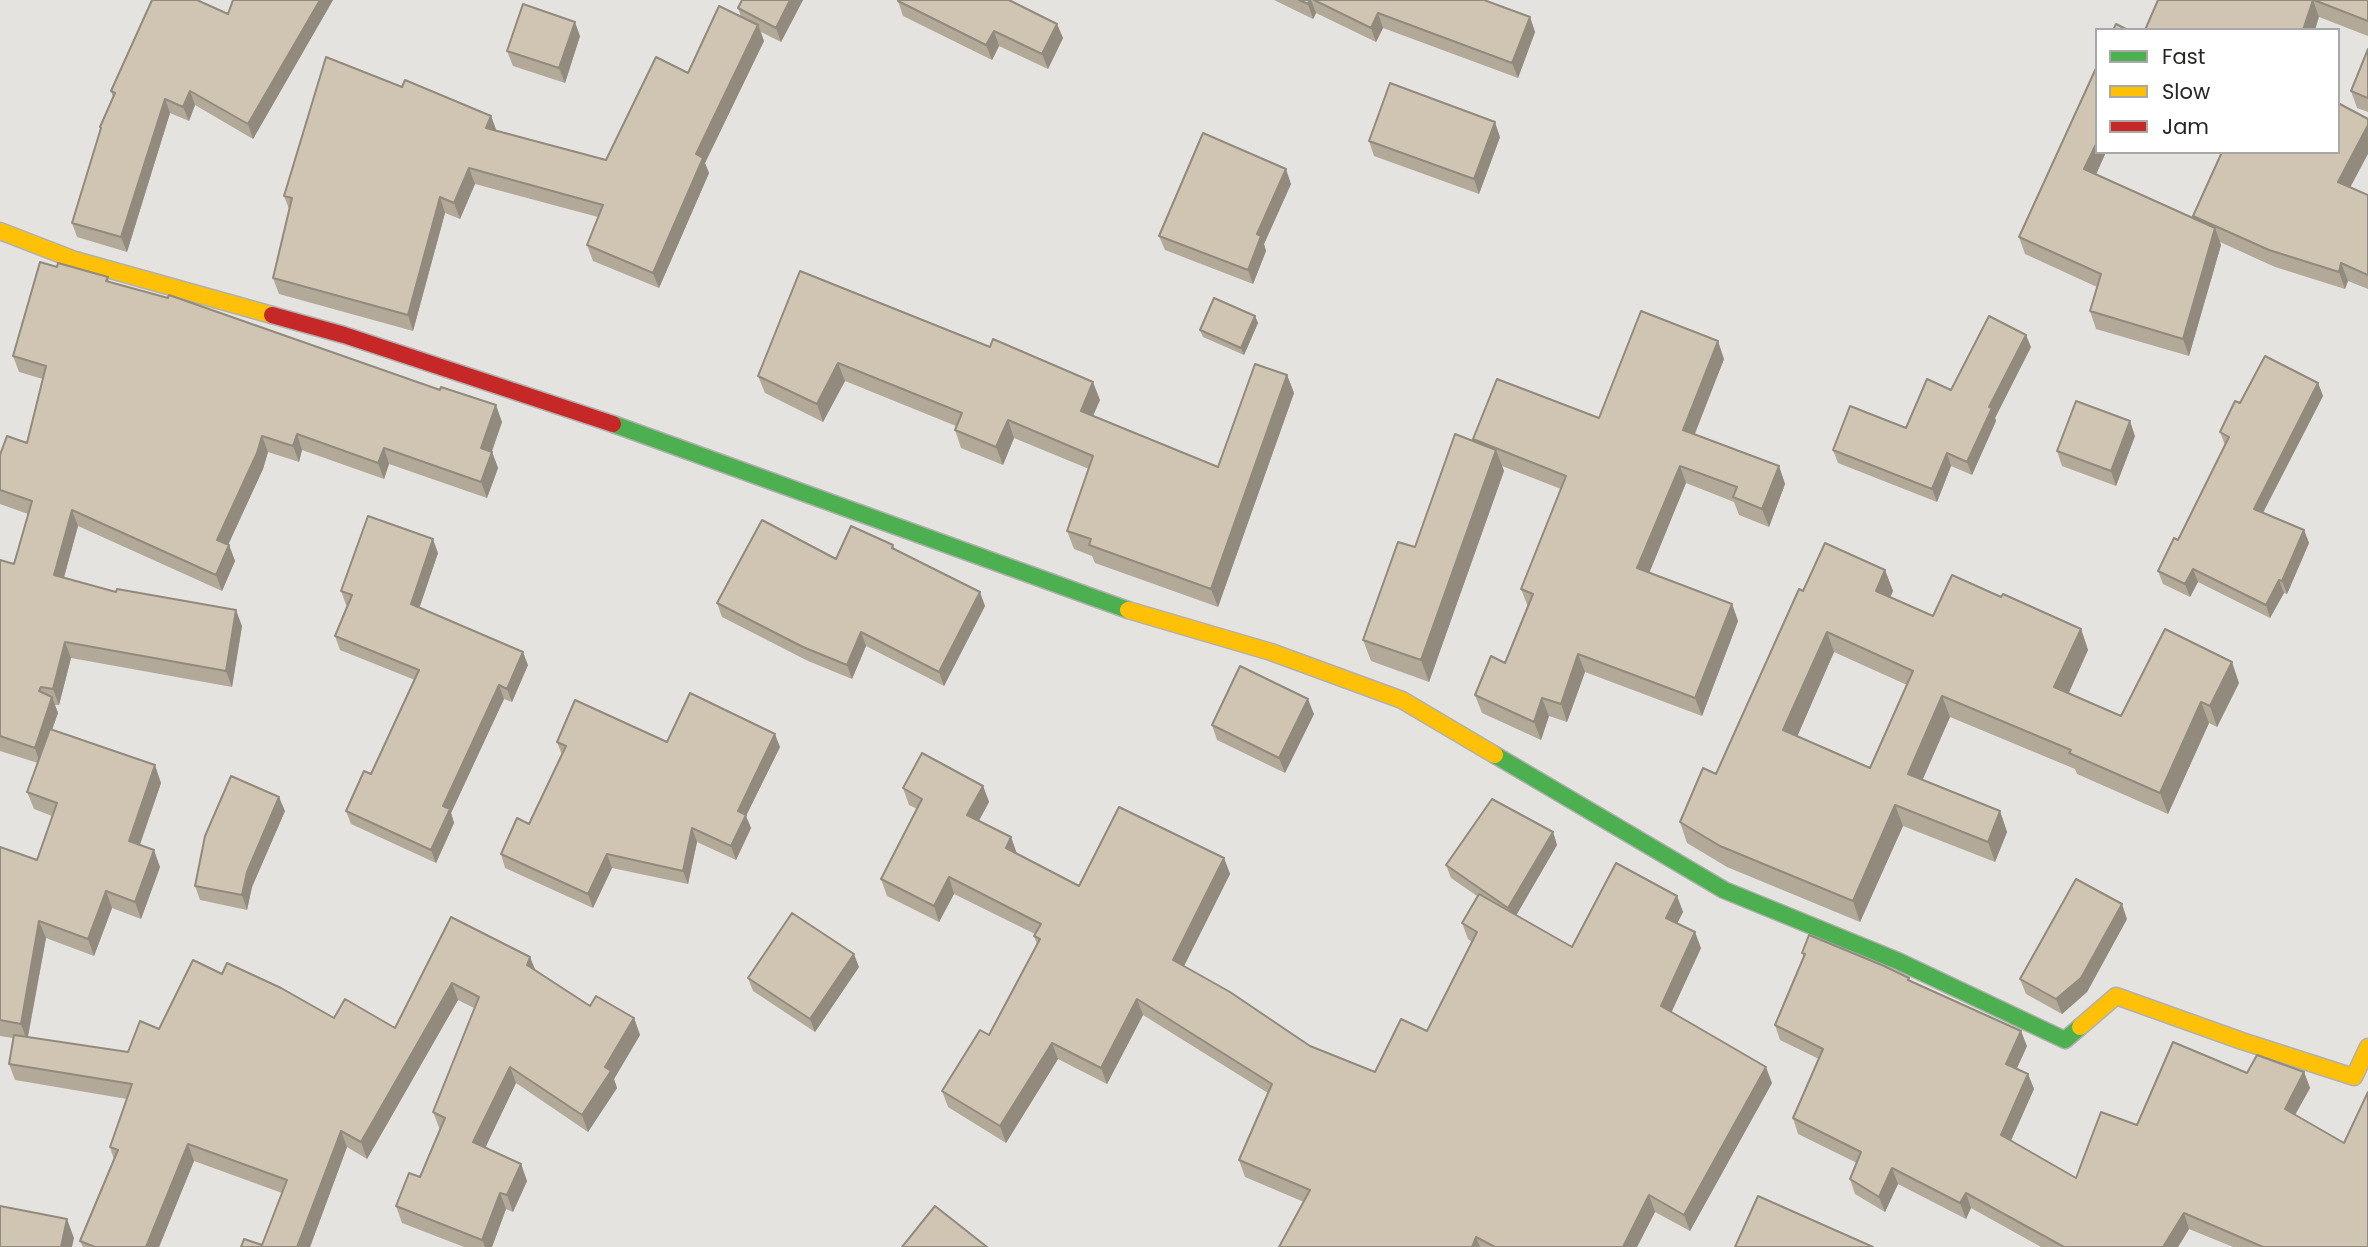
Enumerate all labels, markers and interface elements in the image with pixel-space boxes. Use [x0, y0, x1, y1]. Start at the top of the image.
legend [2095, 28, 2340, 154]
text: Fast [2162, 42, 2205, 71]
text: Slow [2162, 77, 2210, 106]
text: Jam [2162, 112, 2209, 141]

